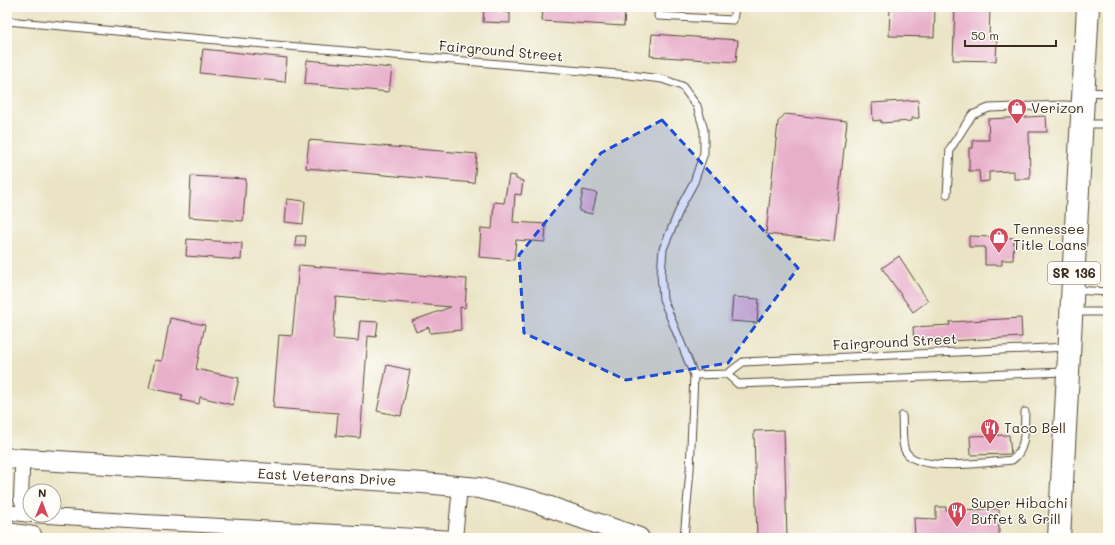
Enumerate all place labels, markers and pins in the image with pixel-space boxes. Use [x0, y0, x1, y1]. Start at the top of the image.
shop icon: Verizon [1006, 97, 1028, 125]
place label: Verizon [1031, 98, 1084, 117]
place label: Tennessee Title Loans [1013, 219, 1087, 254]
shop icon: Tennessee Title Loans [988, 226, 1010, 254]
restaurant icon: Taco Bell [979, 417, 1001, 445]
place label: Taco Bell [1004, 418, 1066, 437]
place label: Super Hibachi Buffet & Grill [971, 493, 1068, 528]
restaurant icon: Super Hibachi Buffet & Grill [946, 500, 968, 528]

